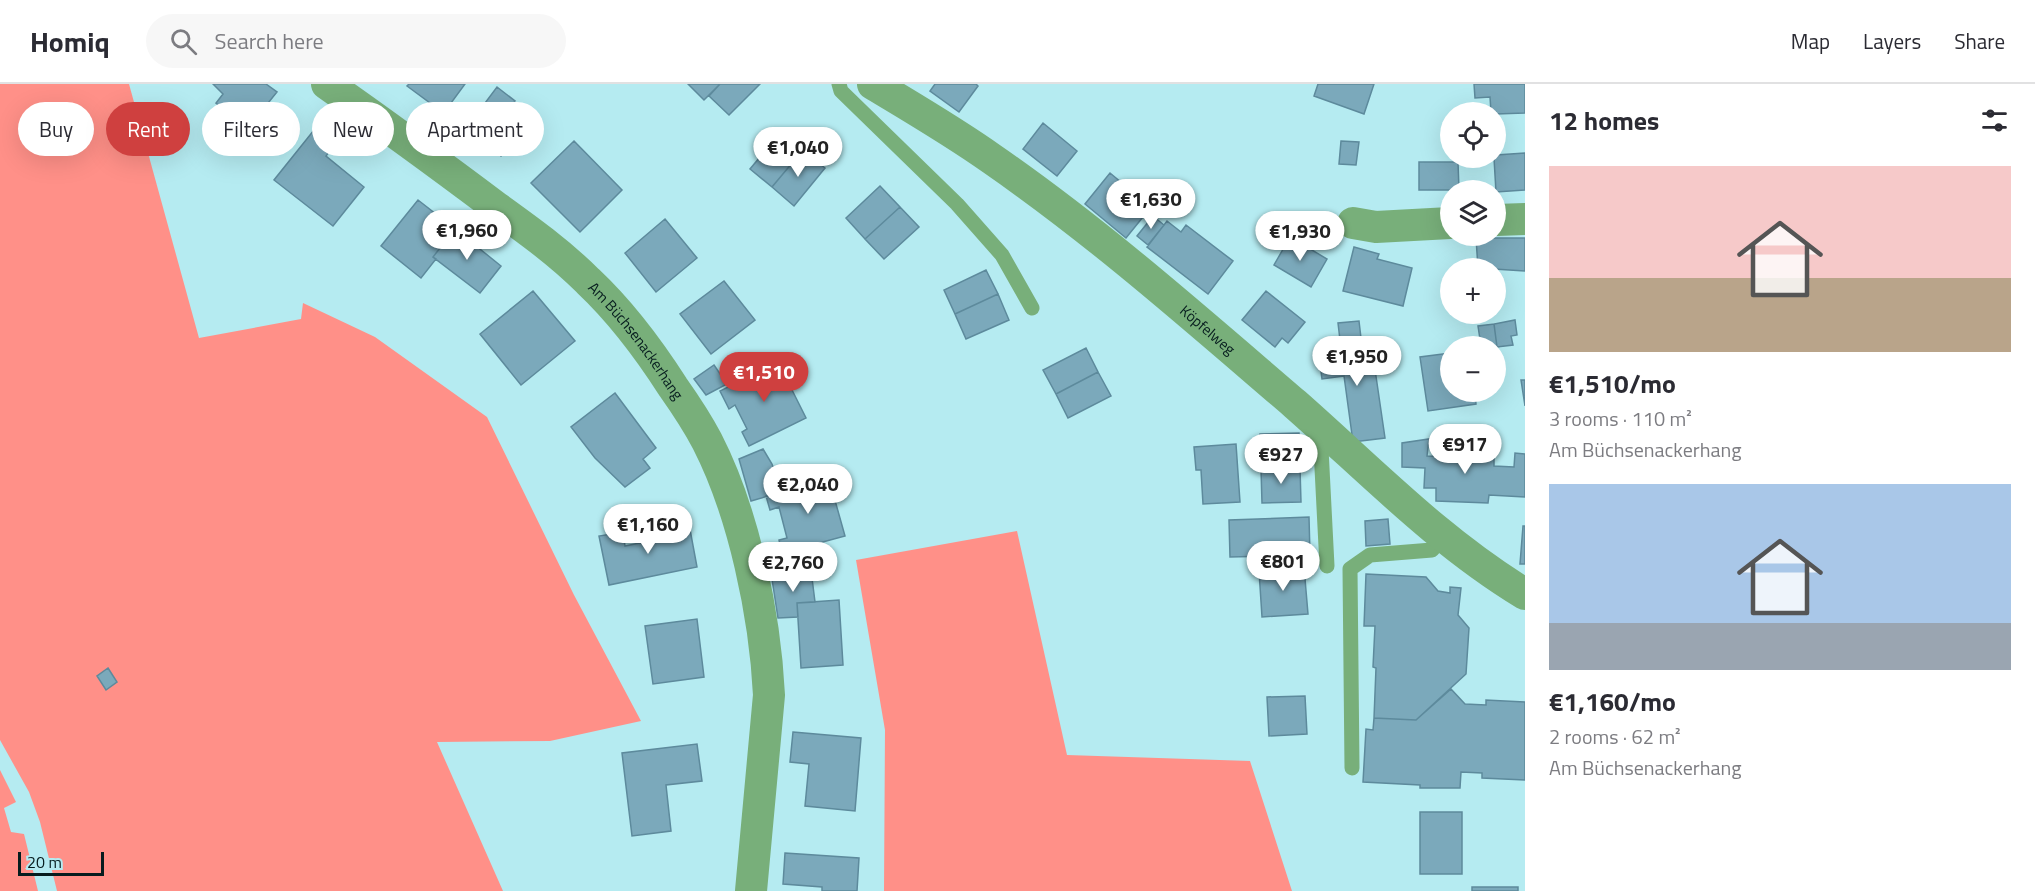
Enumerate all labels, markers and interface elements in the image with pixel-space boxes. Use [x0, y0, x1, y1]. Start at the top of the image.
search box [146, 14, 566, 68]
text: Homiq [30, 20, 110, 63]
text: Search here [215, 24, 324, 58]
icon: search [167, 25, 200, 58]
text: Map [1791, 25, 1830, 57]
text: Layers [1863, 25, 1921, 57]
text: Share [1954, 25, 2005, 57]
text: 12 homes [1549, 101, 1659, 140]
chip: Buy [18, 102, 94, 156]
chip: Rent [106, 102, 190, 156]
chip: Filters [202, 102, 300, 156]
chip: New [312, 102, 394, 156]
chip: Apartment [406, 102, 544, 156]
map controls [1440, 102, 1506, 402]
button: locate [1440, 102, 1506, 168]
icon: filters [1978, 104, 2011, 137]
pin: €1,040 [749, 127, 847, 178]
text: €1,040 [767, 131, 829, 162]
pin: €1,630 [1102, 179, 1200, 230]
button: layers [1440, 180, 1506, 246]
text: €1,630 [1120, 183, 1182, 214]
icon: home [1726, 205, 1834, 313]
pin: €1,960 [418, 210, 516, 261]
pin: €1,930 [1251, 211, 1349, 262]
text: €1,960 [436, 214, 498, 245]
text: €1,930 [1269, 215, 1331, 246]
button: + [1440, 258, 1506, 324]
street label: Am Büchsenackerhang [583, 276, 690, 404]
street label: Köpfelweg [1175, 299, 1241, 360]
pin: €1,950 [1308, 336, 1406, 387]
button: − [1440, 336, 1506, 402]
text: €1,950 [1326, 340, 1388, 371]
pin: €1,510 [715, 352, 813, 403]
text: €1,510 [733, 356, 795, 387]
text: €1,510/mo [1549, 364, 1676, 403]
text: 3 rooms · 110 m² [1549, 403, 1692, 434]
pin: €917 [1429, 424, 1501, 475]
text: €917 [1443, 428, 1487, 459]
pin: €927 [1245, 434, 1317, 485]
text: Am Büchsenackerhang [1549, 434, 1741, 465]
text: €927 [1259, 438, 1303, 469]
pin: €2,040 [759, 464, 857, 515]
text: €2,040 [777, 468, 839, 499]
pin: €1,160 [599, 504, 697, 555]
text: €1,160 [617, 508, 679, 539]
icon: home [1726, 523, 1834, 631]
pin: €801 [1247, 541, 1319, 592]
pin: €2,760 [744, 542, 842, 593]
text: €801 [1261, 545, 1305, 576]
text: €2,760 [762, 546, 824, 577]
text: €1,160/mo [1549, 682, 1676, 721]
text: 2 rooms · 62 m² [1549, 721, 1681, 752]
text: Am Büchsenackerhang [1549, 752, 1741, 783]
scale bar [18, 849, 104, 876]
text: 20 m [27, 850, 62, 874]

